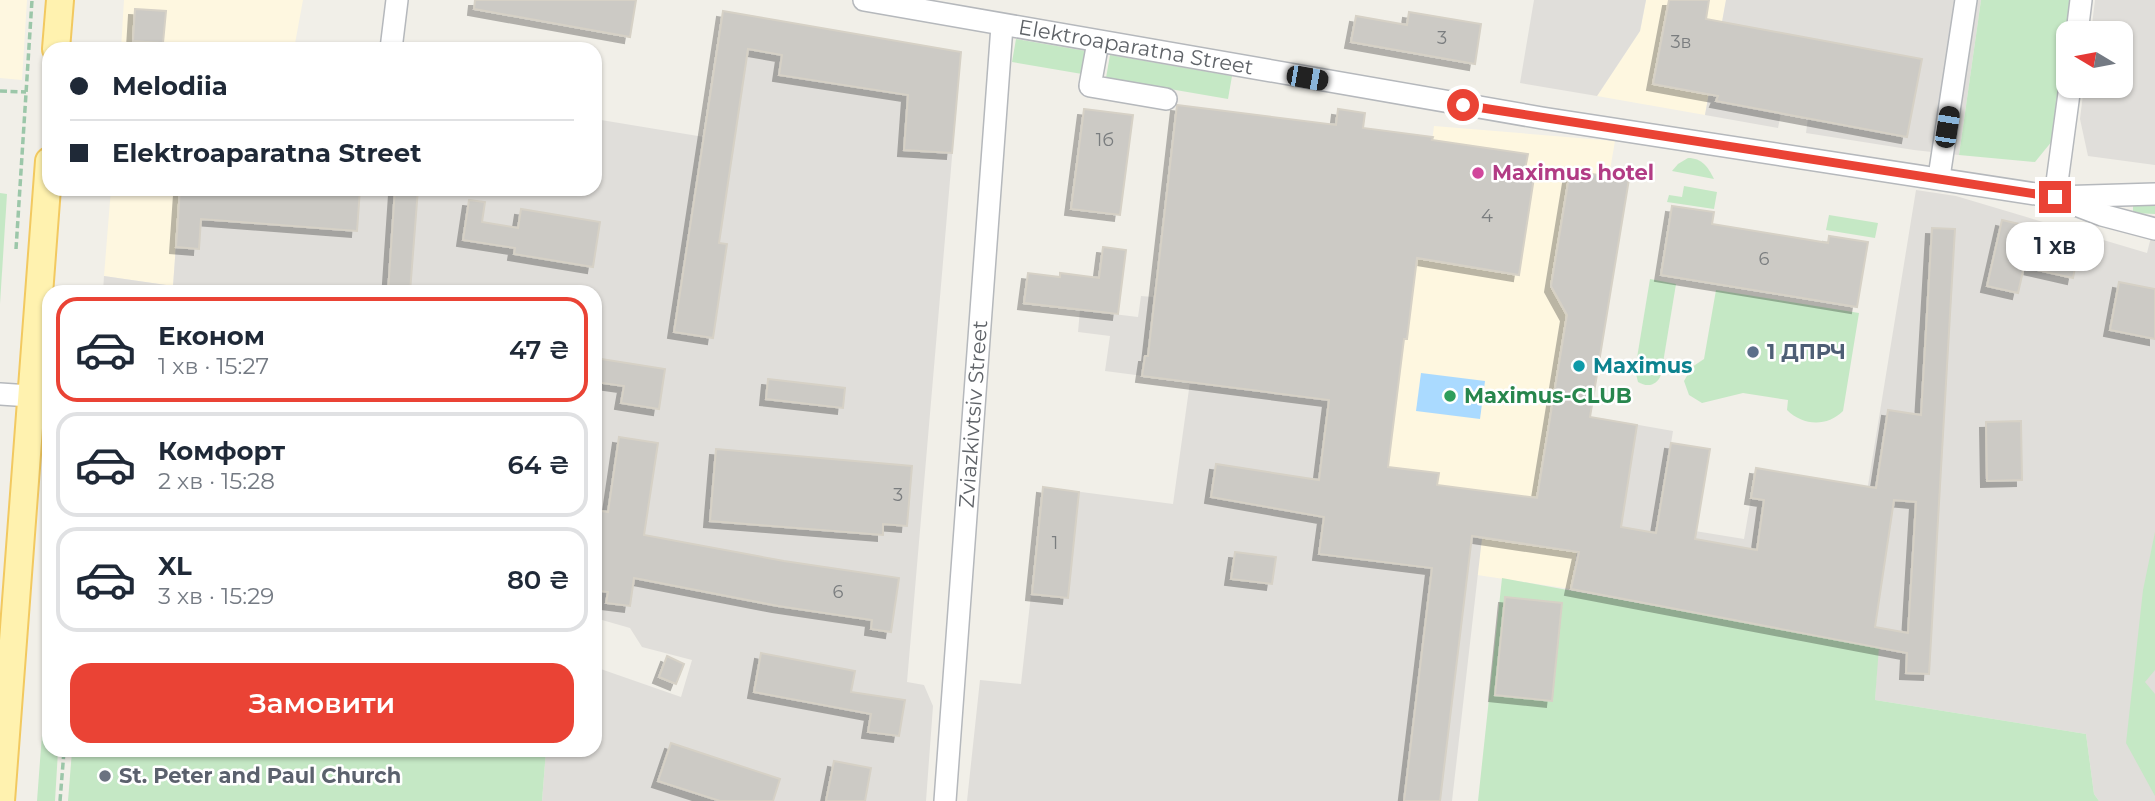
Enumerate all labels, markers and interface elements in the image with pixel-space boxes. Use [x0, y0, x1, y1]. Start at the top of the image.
street label: Elektroaparatna Street [1017, 14, 1255, 80]
north arrow [2056, 21, 2133, 98]
map controls [2056, 21, 2133, 98]
house number: 3 [1437, 27, 1447, 49]
house number: 3в [1670, 31, 1692, 53]
car [1285, 64, 1330, 92]
text: Melodiia [112, 70, 228, 102]
route start [1447, 89, 1479, 121]
car [1934, 105, 1961, 149]
house number: 1б [1096, 129, 1114, 151]
text: Elektroaparatna Street [112, 137, 422, 169]
place label: Maximus hotel [1492, 160, 1654, 185]
marker: Maximus hotel [1470, 165, 1486, 181]
route end [2039, 181, 2071, 213]
house number: 4 [1481, 205, 1493, 227]
callout: 1 хв [2006, 222, 2104, 270]
text: 1 хв [2034, 232, 2076, 260]
house number: 6 [1759, 248, 1770, 270]
icon: car [74, 318, 137, 381]
street label: Zviazkivtsiv Street [954, 319, 992, 509]
text: Економ [158, 320, 265, 352]
text: 47 ₴ [509, 334, 570, 366]
place label: 1 ДПРЧ [1767, 339, 1846, 364]
marker: 1 ДПРЧ [1745, 344, 1761, 360]
text: 1 хв · 15:27 [158, 352, 269, 380]
place label: Maximus [1593, 353, 1692, 378]
marker: Maximus [1571, 358, 1587, 374]
place label: Maximus-CLUB [1464, 383, 1632, 408]
marker: Maximus-CLUB [1442, 388, 1458, 404]
icon: car [74, 433, 137, 496]
text: Комфорт [158, 435, 285, 467]
text: 64 ₴ [507, 449, 570, 481]
text: 2 хв · 15:28 [158, 467, 275, 495]
house number: 3 [893, 484, 903, 506]
house number: 1 [1052, 532, 1058, 554]
icon: car [74, 548, 137, 611]
text: XL [158, 550, 192, 582]
text: 80 ₴ [507, 564, 570, 596]
house number: 6 [833, 581, 844, 603]
text: 3 хв · 15:29 [158, 582, 274, 610]
button: Замовити [70, 663, 574, 743]
place label: St. Peter and Paul Church [119, 763, 401, 788]
marker: St. Peter and Paul Church [97, 768, 113, 784]

